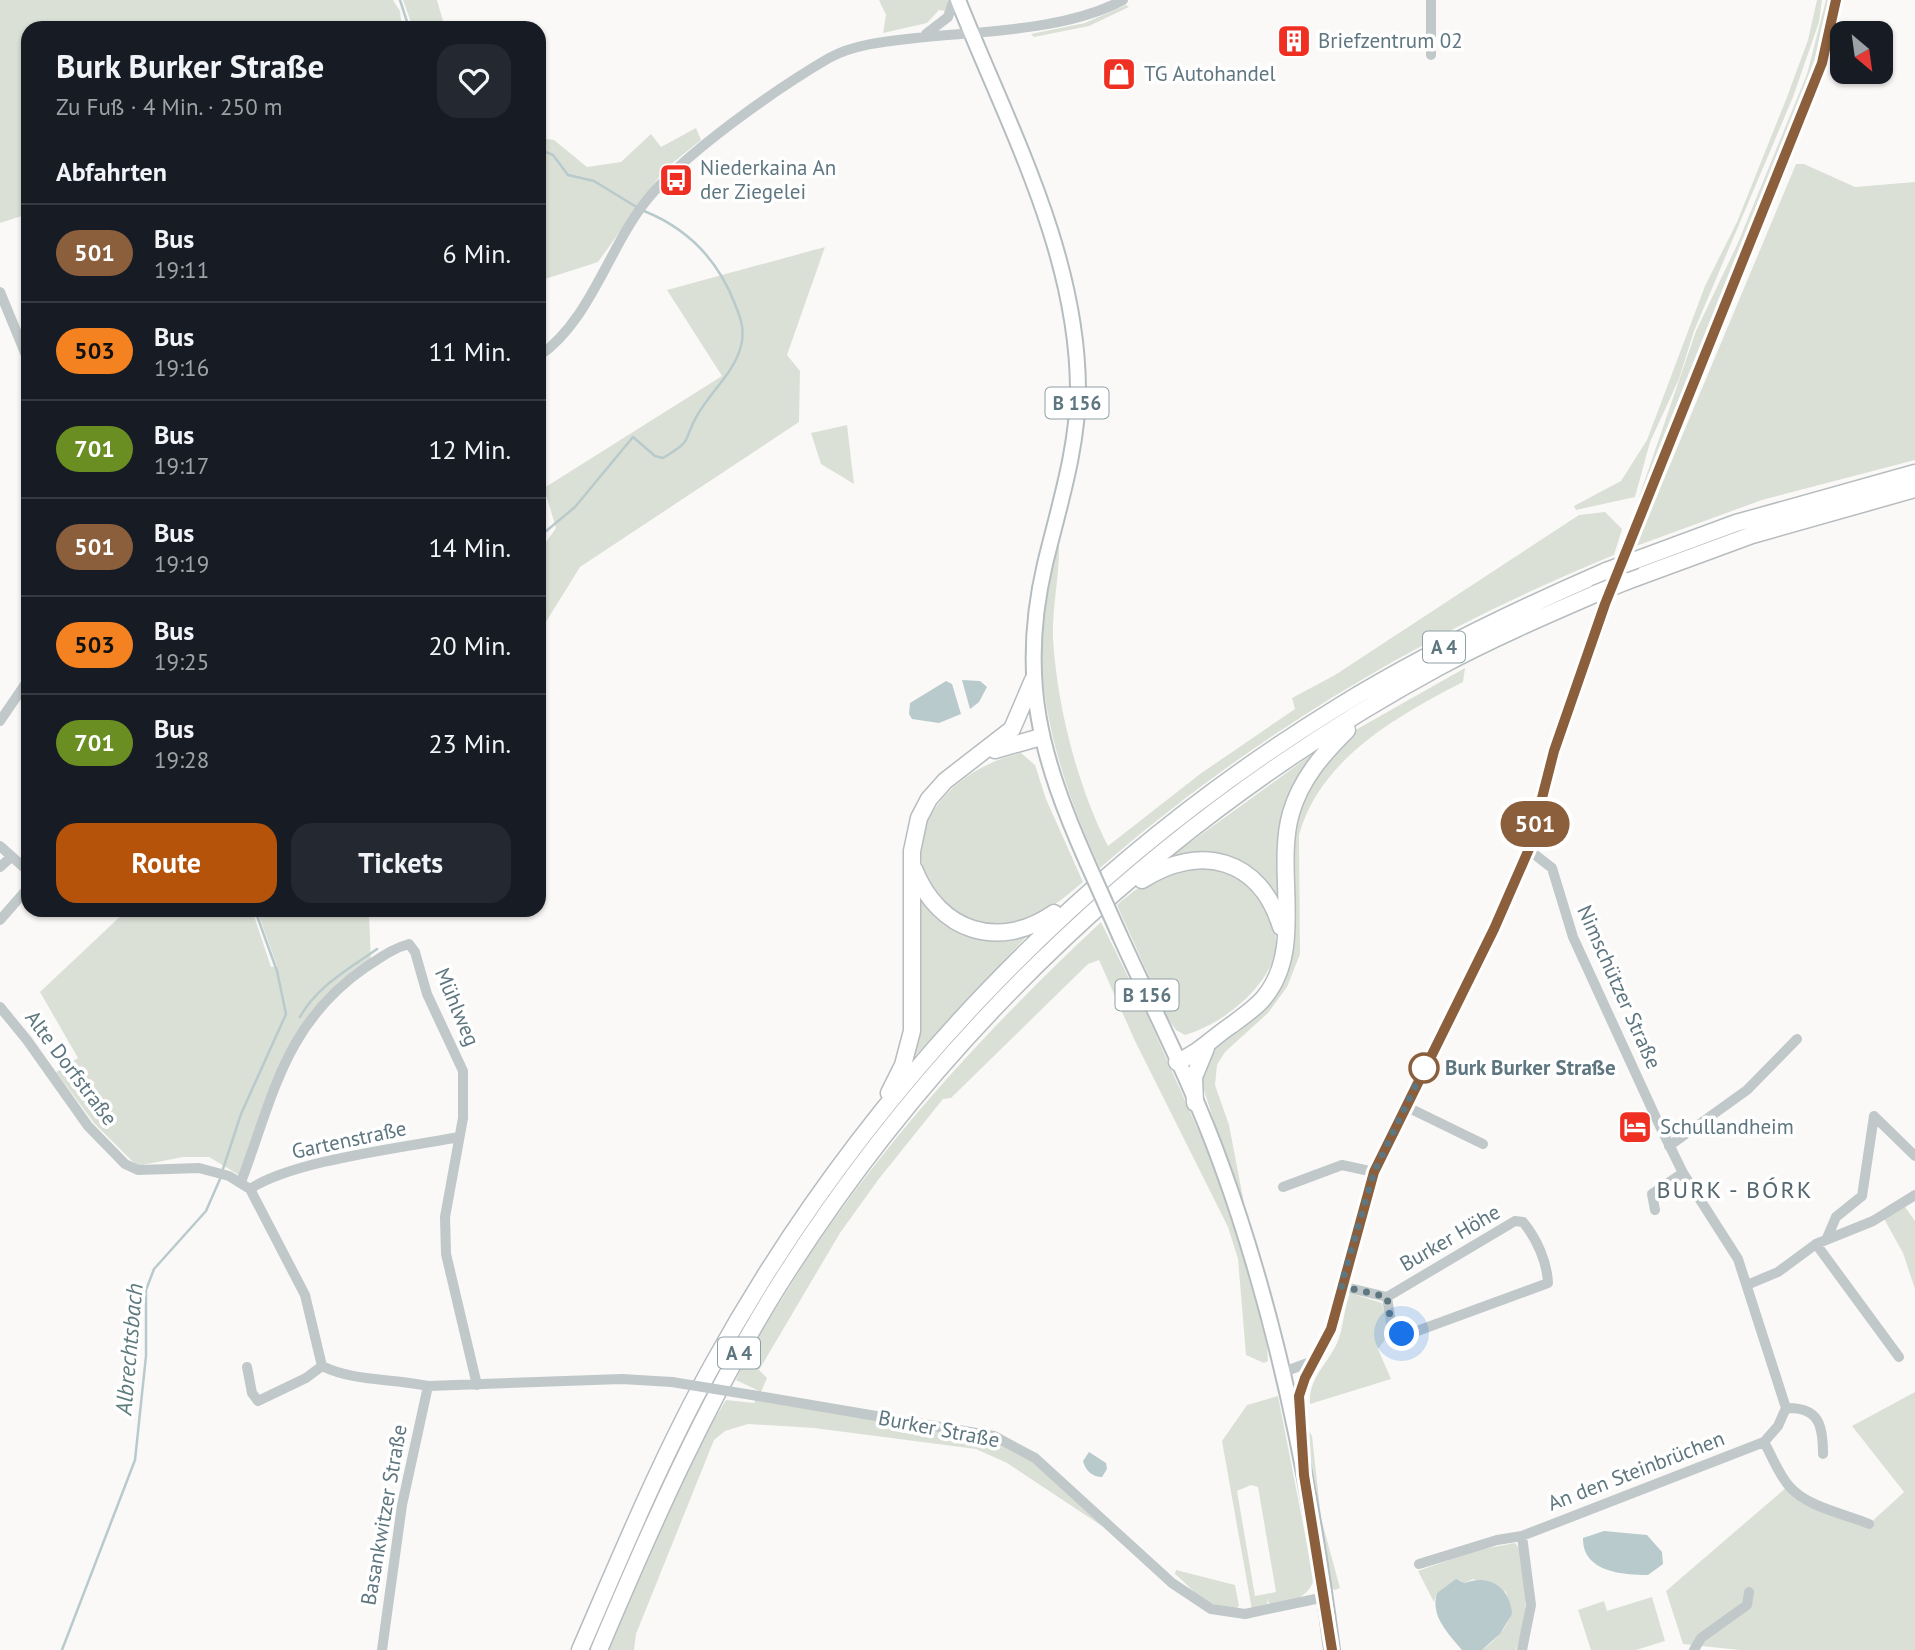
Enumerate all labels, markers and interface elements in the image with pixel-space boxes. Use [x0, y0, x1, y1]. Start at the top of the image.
north arrow [1830, 21, 1894, 84]
map controls [1830, 21, 1893, 84]
building icon: Briefzentrum 02 [1275, 22, 1313, 60]
place label: Briefzentrum 02 [1318, 27, 1463, 54]
text: Burk Burker Straße [56, 44, 324, 87]
button: heart [437, 44, 511, 118]
shop icon: TG Autohandel [1100, 55, 1138, 93]
place label: TG Autohandel [1144, 60, 1276, 87]
text: Zu Fuß · 4 Min. · 250 m [56, 92, 282, 121]
place label: Niederkaina An der Ziegelei [700, 154, 836, 205]
text: Abfahrten [56, 155, 167, 188]
bus stop icon: Niederkaina An der Ziegelei [657, 161, 695, 199]
text: Bus [154, 222, 194, 255]
text: 501 [74, 237, 115, 268]
text: 6 Min. [443, 237, 511, 270]
text: 19:11 [154, 255, 209, 284]
text: Bus [154, 320, 194, 353]
text: 503 [74, 335, 115, 366]
text: 11 Min. [428, 335, 511, 368]
text: 19:16 [154, 353, 209, 382]
road number: B 156 [1046, 388, 1108, 418]
text: Bus [154, 418, 194, 451]
text: 701 [74, 433, 115, 464]
text: 12 Min. [428, 433, 511, 466]
text: 19:17 [154, 451, 209, 480]
text: Bus [154, 516, 194, 549]
text: 501 [74, 531, 115, 562]
text: 14 Min. [428, 531, 511, 564]
text: 19:19 [154, 549, 209, 578]
text: Bus [154, 614, 194, 647]
text: 503 [74, 629, 115, 660]
text: 20 Min. [428, 629, 511, 662]
road number: A 4 [1423, 632, 1465, 662]
text: 19:25 [154, 647, 209, 676]
text: Bus [154, 712, 194, 745]
text: 701 [74, 727, 115, 758]
text: 23 Min. [428, 727, 511, 760]
text: 19:28 [154, 745, 209, 774]
line badge: 501 [1495, 801, 1575, 847]
text: 501 [1515, 808, 1555, 839]
button: Route [56, 823, 277, 903]
button: Tickets [291, 823, 511, 903]
street label: Nimschützer Straße [1571, 901, 1668, 1073]
street label: Mühlweg [429, 964, 486, 1050]
road number: B 156 [1116, 979, 1178, 1010]
street label: Alte Dorfstraße [19, 1005, 123, 1131]
marker: Burk Burker Straße [1409, 1053, 1439, 1083]
place label: Burk Burker Straße [1445, 1054, 1616, 1081]
hotel icon: Schullandheim [1616, 1108, 1654, 1146]
place label: Schullandheim [1660, 1113, 1794, 1140]
street label: Gartenstraße [289, 1114, 409, 1165]
district label: BURK - BÓRK [1657, 1174, 1813, 1205]
street label: Burker Höhe [1395, 1198, 1505, 1277]
water label: Albrechtsbach [108, 1282, 149, 1417]
your location [1384, 1316, 1419, 1351]
road number: A 4 [718, 1338, 760, 1368]
street label: Burker Straße [876, 1404, 1002, 1453]
street label: Basankwitzer Straße [354, 1422, 413, 1607]
street label: An den Steinbrüchen [1544, 1424, 1728, 1517]

